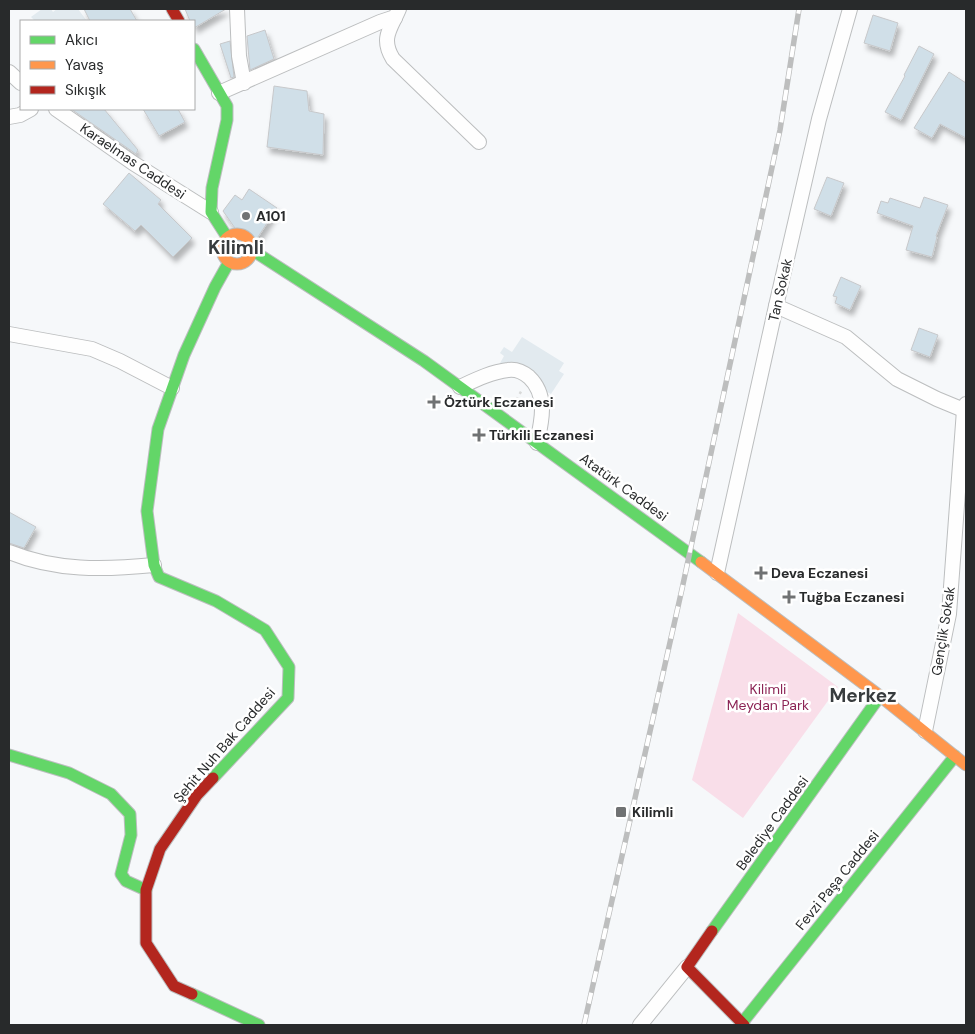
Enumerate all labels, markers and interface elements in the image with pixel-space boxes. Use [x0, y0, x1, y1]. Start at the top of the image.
legend [20, 20, 195, 110]
text: Akıcı [65, 30, 98, 50]
text: Yavaş [65, 55, 104, 75]
text: Sıkışık [65, 80, 107, 100]
street label: Karaelmas Caddesi [77, 119, 189, 203]
place label: A101 [256, 207, 286, 225]
marker: A101 [240, 210, 252, 222]
district label: Kilimli [208, 235, 264, 260]
street label: Tan Sokak [764, 257, 796, 323]
place label: Öztürk Eczanesi [444, 393, 554, 411]
marker: Öztürk Eczanesi [428, 396, 440, 408]
place label: Türkili Eczanesi [489, 426, 594, 444]
marker: Türkili Eczanesi [473, 429, 485, 441]
street label: Atatürk Caddesi [576, 449, 672, 525]
place label: Deva Eczanesi [771, 564, 868, 582]
marker: Deva Eczanesi [755, 567, 767, 579]
street label: Gençlik Sokak [927, 585, 959, 677]
place label: Tuğba Eczanesi [799, 588, 905, 606]
marker: Tuğba Eczanesi [783, 591, 795, 603]
park label: Kilimli Meydan Park [727, 680, 809, 714]
district label: Merkez [830, 683, 896, 708]
street label: Şehit Nuh Bak Caddesi [169, 684, 279, 806]
street label: Belediye Caddesi [732, 772, 812, 874]
place label: Kilimli [632, 803, 673, 821]
marker: Kilimli [614, 805, 628, 819]
street label: Fevzi Paşa Caddesi [791, 827, 883, 933]

